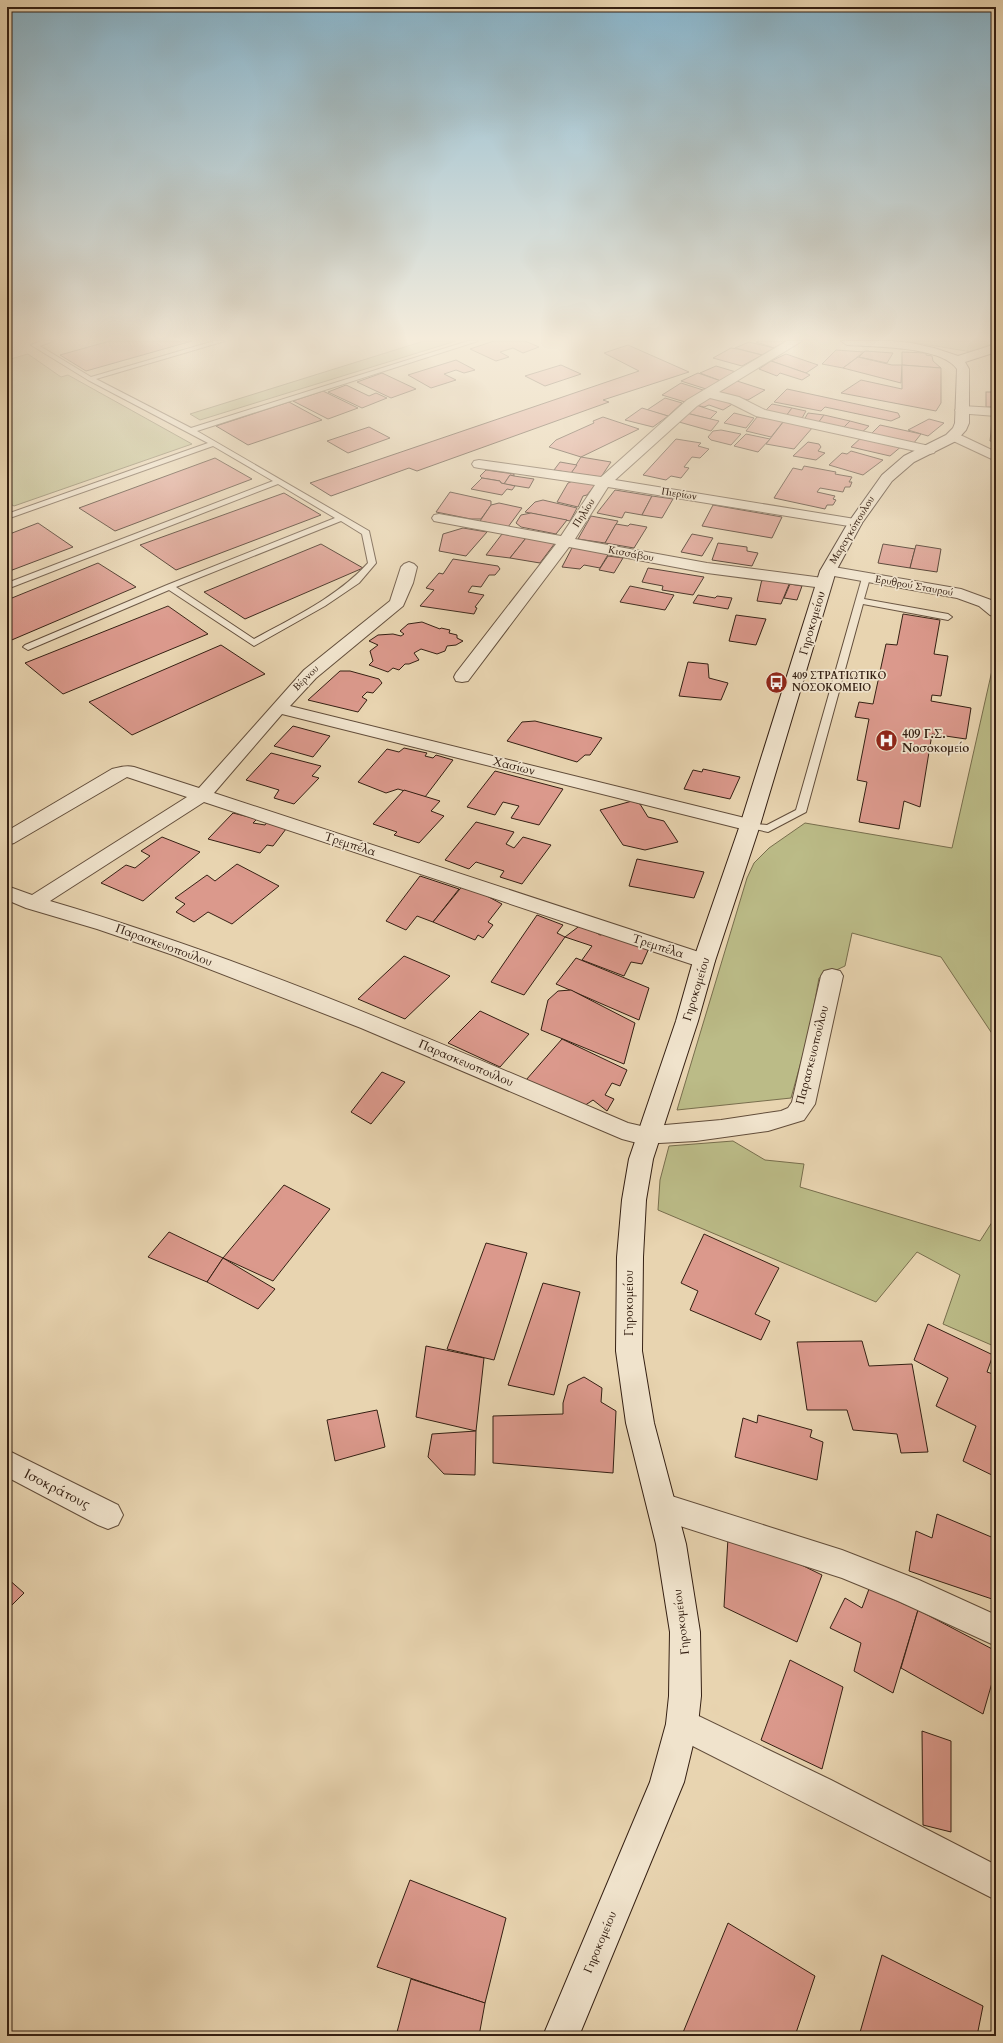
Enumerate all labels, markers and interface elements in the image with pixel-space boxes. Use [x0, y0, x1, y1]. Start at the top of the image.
street label: Πιερίων [660, 484, 698, 504]
street label: Μαραγκόπουλου [826, 493, 878, 567]
street label: Πηλίου [569, 496, 599, 530]
street label: Κισσάβου [607, 543, 655, 565]
street label: Ερυθρού Σταυρού [874, 572, 954, 600]
street label: Γηροκομείου [795, 589, 829, 657]
street label: Βέρνου [290, 662, 322, 694]
bus stop icon: 409 ΣΤΡΑΤΙΩΤΙΚΟ ΝΟΣΟΚΟΜΕΙΟ [764, 669, 790, 695]
place label: 409 ΣΤΡΑΤΙΩΤΙΚΟ ΝΟΣΟΚΟΜΕΙΟ [792, 669, 887, 695]
place label: 409 Γ.Σ. Νοσοκομείο [902, 726, 969, 756]
hospital icon: 409 Γ.Σ. Νοσοκομείο [873, 728, 899, 754]
street label: Χασίων [491, 753, 537, 779]
street label: Τρεμπέλα [322, 828, 378, 860]
street label: Παρασκευοπούλου [113, 920, 215, 970]
street label: Τρεμπέλα [630, 930, 686, 962]
street label: Γηροκομείου [679, 955, 713, 1023]
street label: Παρασκευοπούλου [792, 1004, 832, 1106]
street label: Παρασκευοπούλου [416, 1036, 516, 1090]
street label: Γηροκομείου [621, 1270, 637, 1336]
street label: Ισοκράτους [21, 1464, 93, 1514]
street label: Γηροκομείου [669, 1588, 693, 1656]
street label: Γηροκομείου [580, 1908, 620, 1976]

